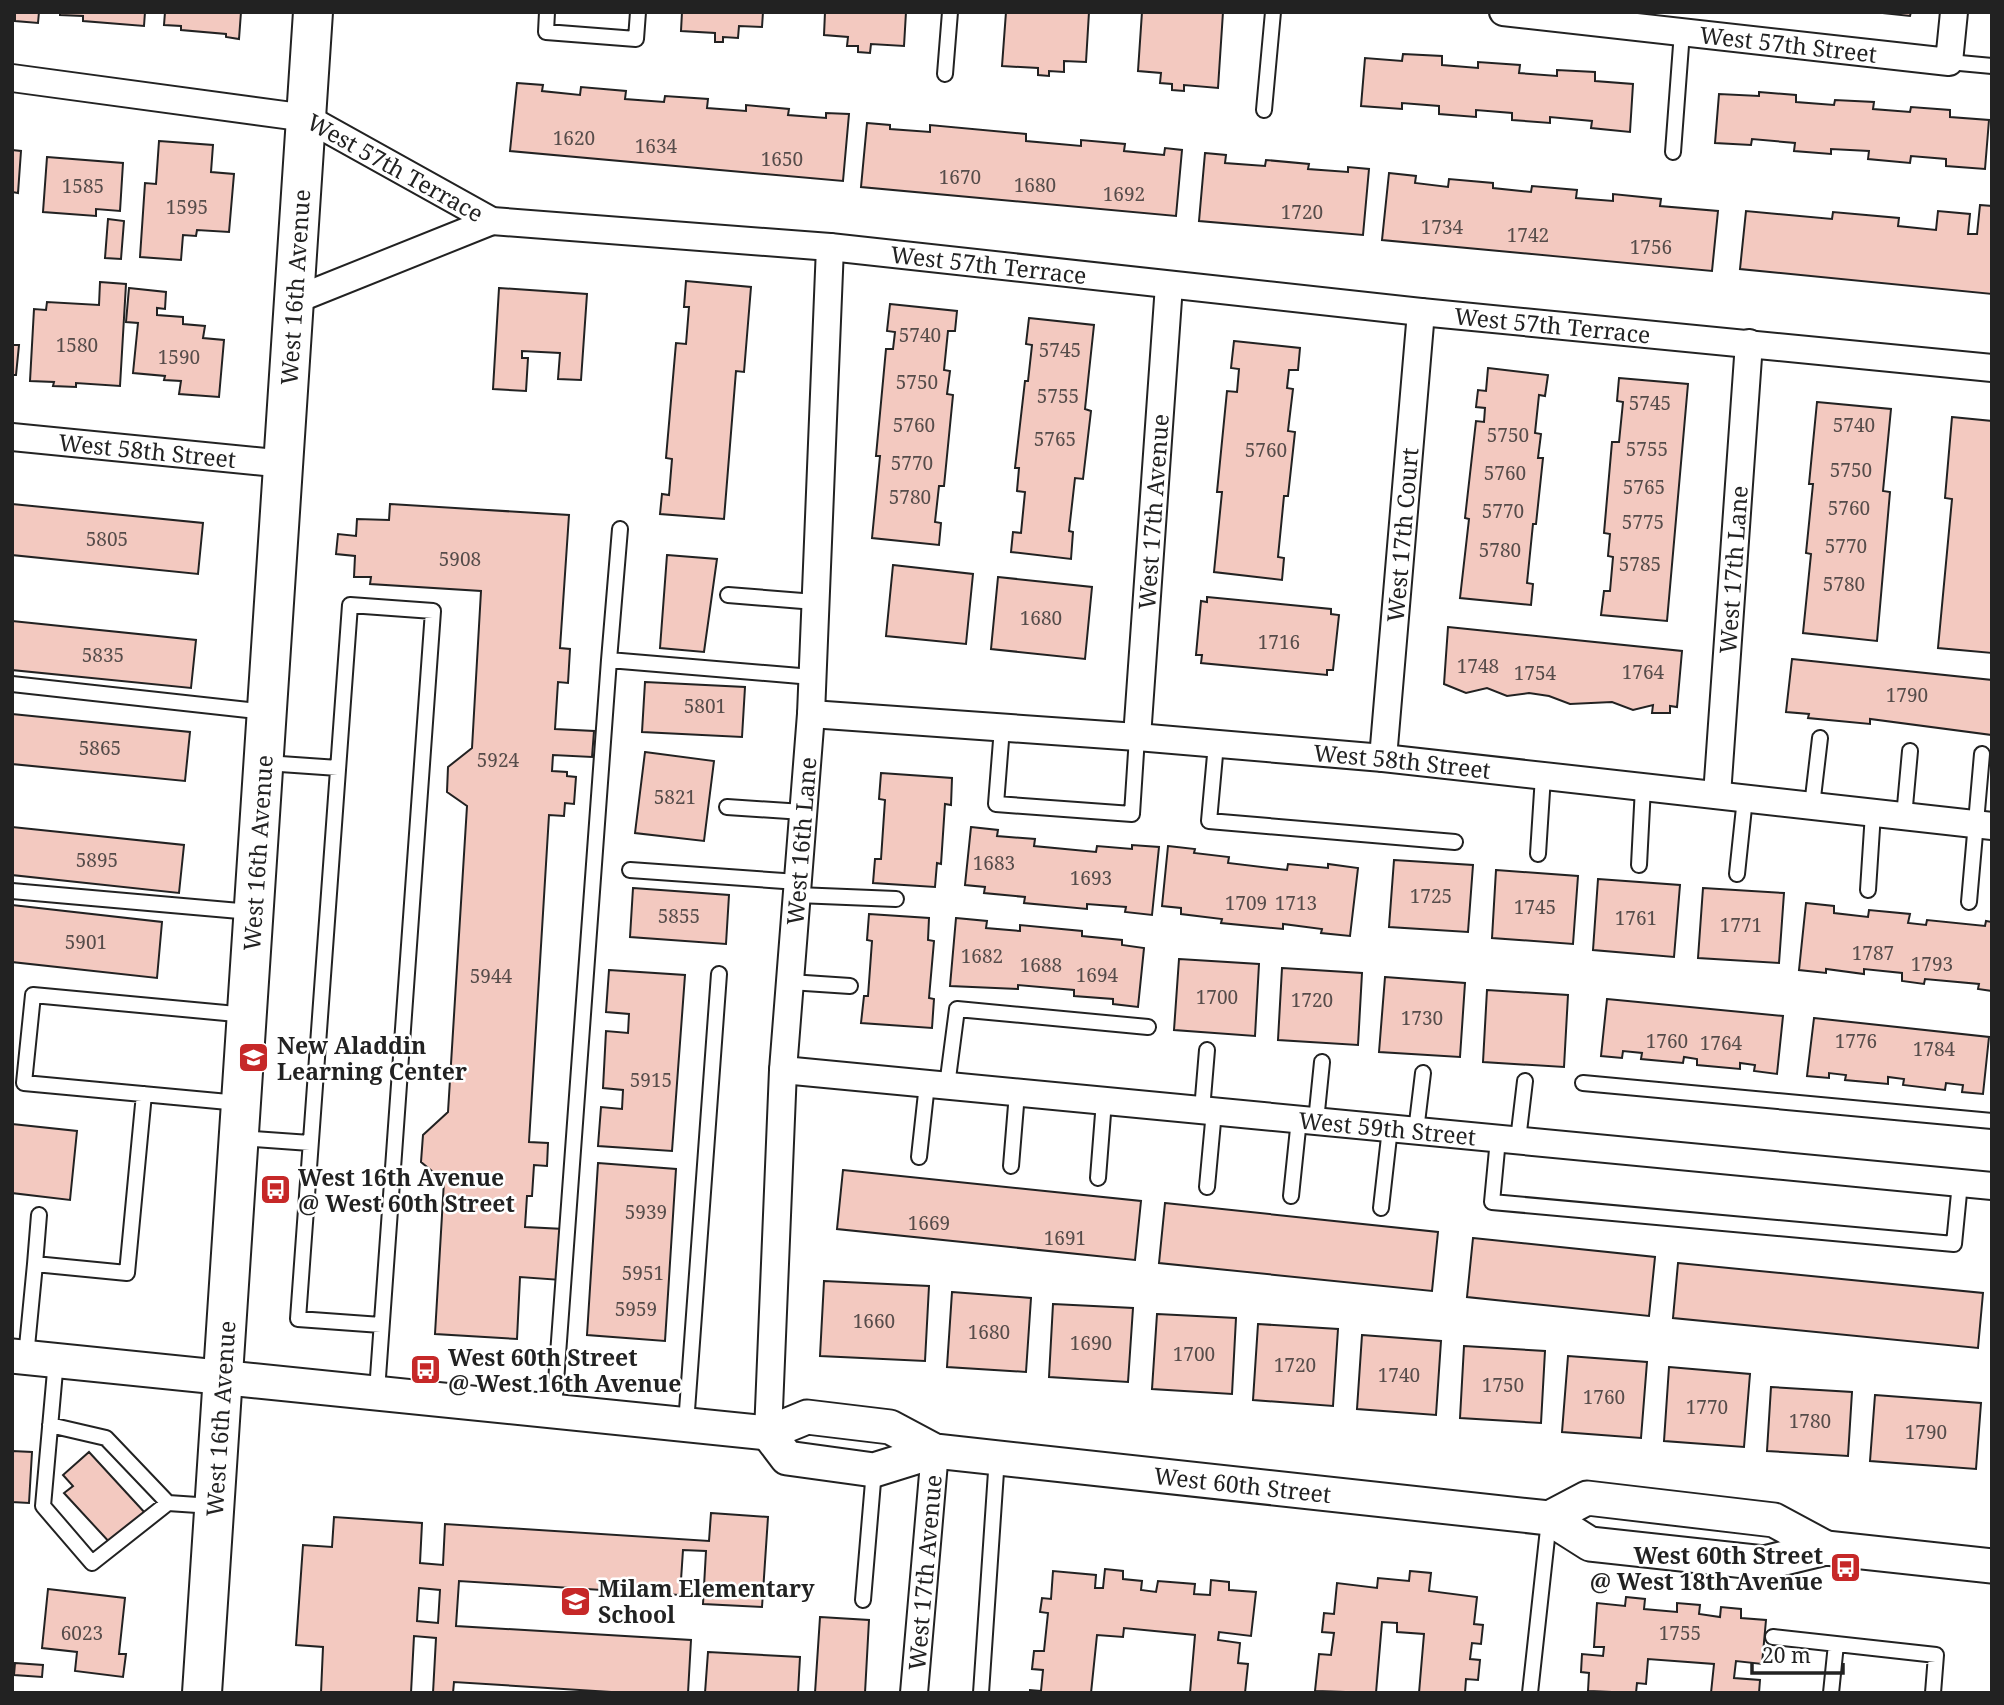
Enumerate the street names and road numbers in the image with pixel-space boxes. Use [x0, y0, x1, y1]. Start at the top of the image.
street label: West 57th Street [1698, 18, 1878, 70]
street label: West 57th Terrace [302, 105, 489, 229]
street label: West 16th Avenue [272, 188, 317, 386]
street label: West 57th Terrace [889, 238, 1088, 291]
street label: West 57th Terrace [1453, 299, 1652, 350]
street label: West 17th Avenue [1130, 413, 1176, 611]
street label: West 58th Street [57, 426, 238, 475]
street label: West 17th Court [1379, 446, 1425, 623]
street label: West 17th Lane [1711, 484, 1755, 655]
street label: West 58th Street [1312, 736, 1492, 786]
street label: West 16th Avenue [235, 754, 280, 952]
street label: West 16th Lane [778, 756, 824, 926]
street label: West 59th Street [1297, 1104, 1477, 1152]
street label: West 16th Avenue [198, 1320, 243, 1518]
street label: West 60th Street [1152, 1459, 1333, 1510]
street label: West 17th Avenue [900, 1473, 949, 1672]

